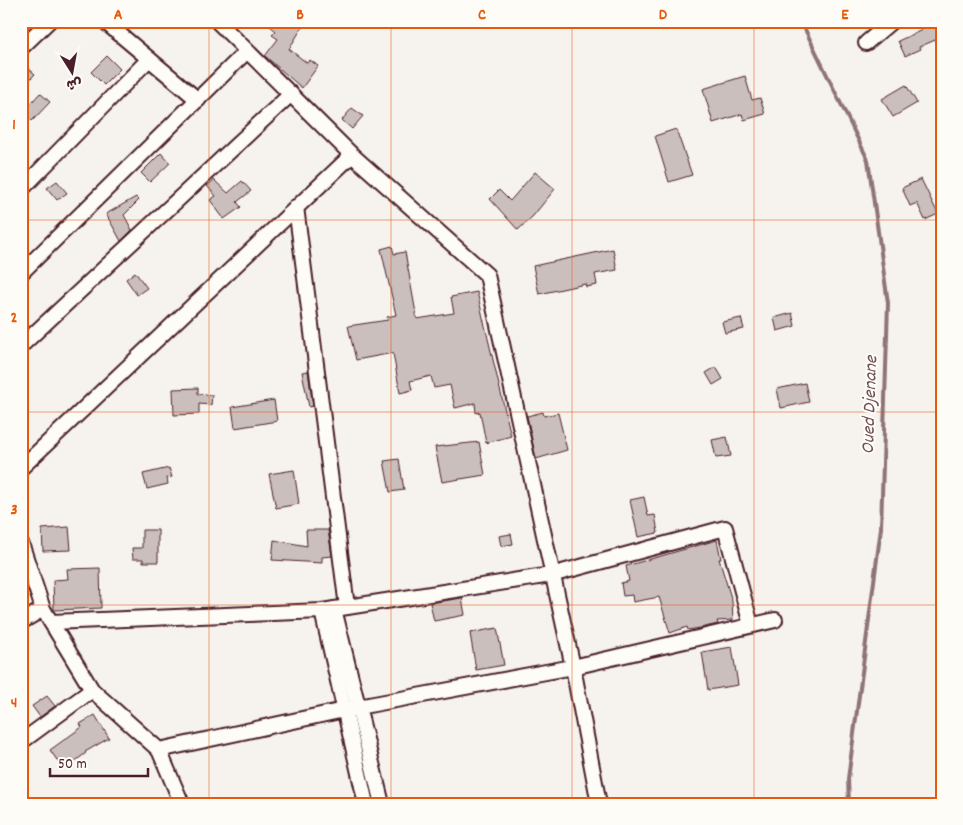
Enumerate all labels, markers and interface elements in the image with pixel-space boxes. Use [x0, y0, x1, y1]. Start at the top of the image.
text: A [114, 4, 123, 27]
text: B [296, 4, 304, 27]
text: C [478, 4, 486, 27]
text: D [659, 4, 668, 27]
text: E [841, 4, 849, 27]
north arrow [48, 48, 98, 98]
text: ش [65, 72, 84, 94]
text: 1 [12, 114, 16, 137]
text: 2 [11, 307, 18, 330]
water label: Oued Djenane [856, 354, 886, 455]
text: 3 [10, 499, 18, 522]
text: 4 [11, 692, 17, 715]
scale bar [50, 745, 148, 777]
text: 50 m [58, 754, 87, 776]

